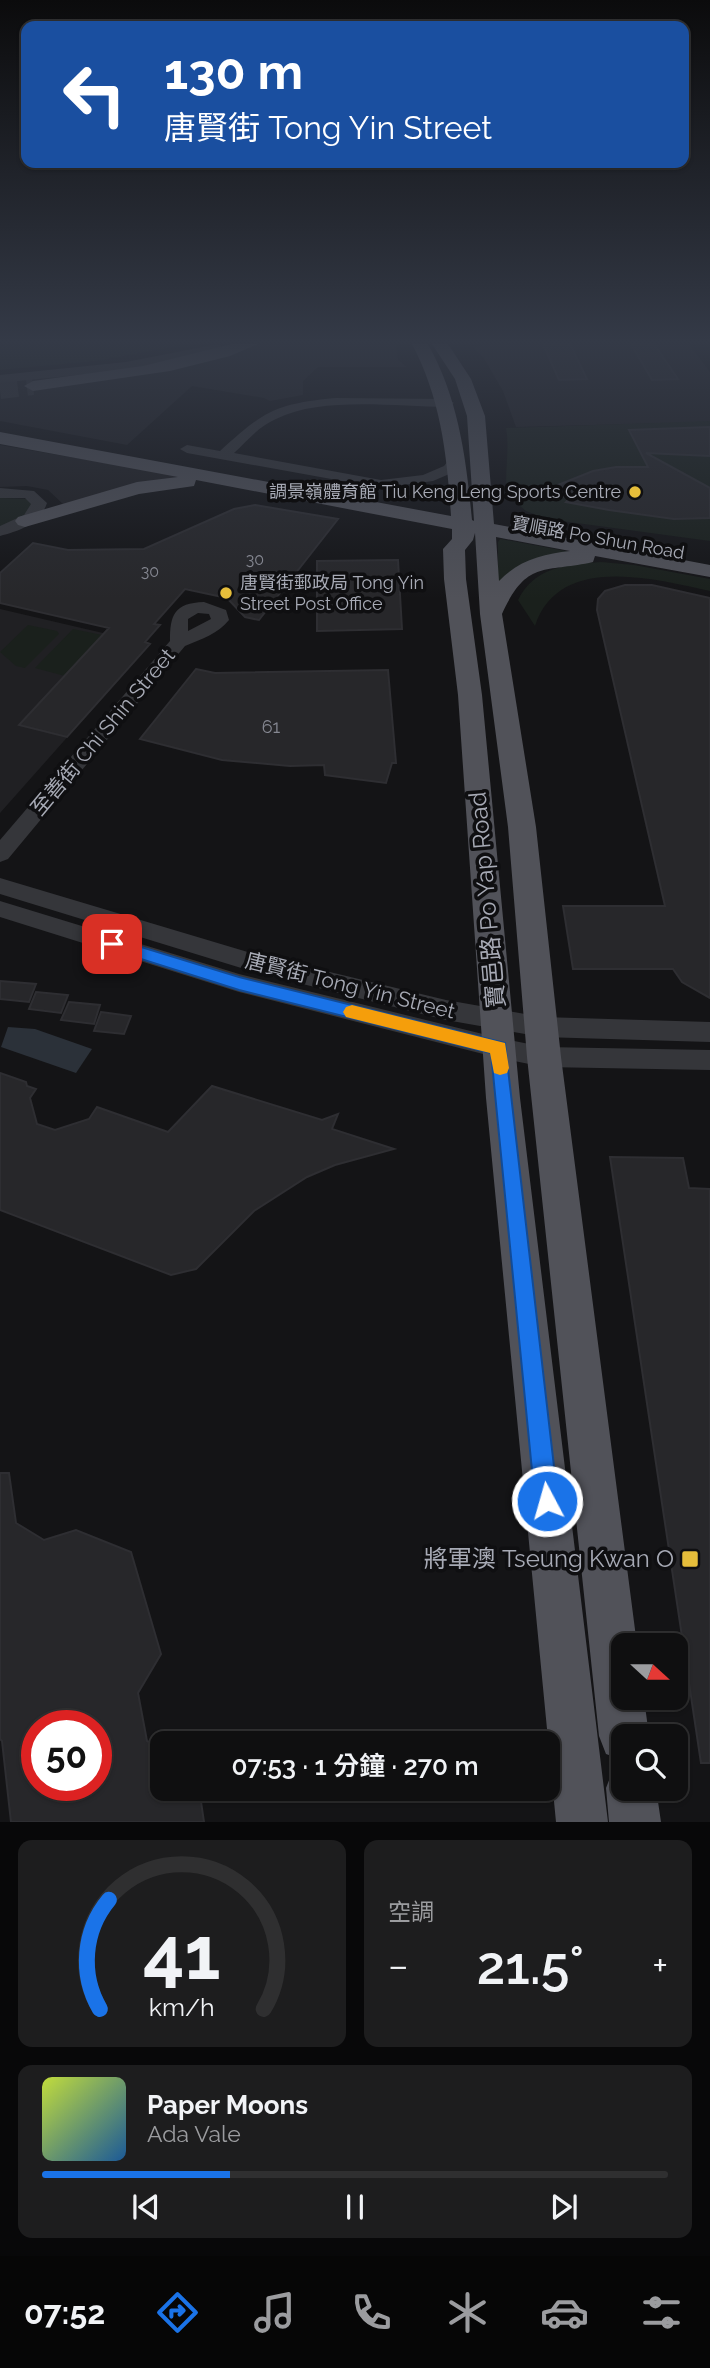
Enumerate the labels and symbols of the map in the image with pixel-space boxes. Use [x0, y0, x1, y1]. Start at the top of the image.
place label: 調景嶺體育館 Tiu Keng Leng Sports Centre [269, 481, 621, 502]
marker: 調景嶺體育館 Tiu Keng Leng Sports Centre [627, 484, 643, 500]
street label: 寶順路 Po Shun Road [510, 512, 686, 563]
house number: 30 [246, 550, 264, 569]
house number: 30 [141, 562, 159, 581]
place label: 唐賢街郵政局 Tong Yin Street Post Office [240, 572, 424, 614]
marker: 唐賢街郵政局 Tong Yin Street Post Office [218, 585, 234, 601]
street label: 至善街 Chi Shin Street [25, 643, 180, 820]
house number: 61 [262, 716, 281, 737]
street label: 寶邑路 Po Yap Road [463, 790, 510, 1010]
pin [82, 914, 142, 974]
street label: 唐賢街 Tong Yin Street [243, 947, 458, 1024]
position arrow [510, 1464, 584, 1538]
place label: 將軍澳 Tseung Kwan O [424, 1544, 674, 1573]
marker: 將軍澳 Tseung Kwan O [680, 1549, 700, 1569]
north arrow [611, 1633, 688, 1710]
speed limit sign: 50 [21, 1710, 112, 1801]

